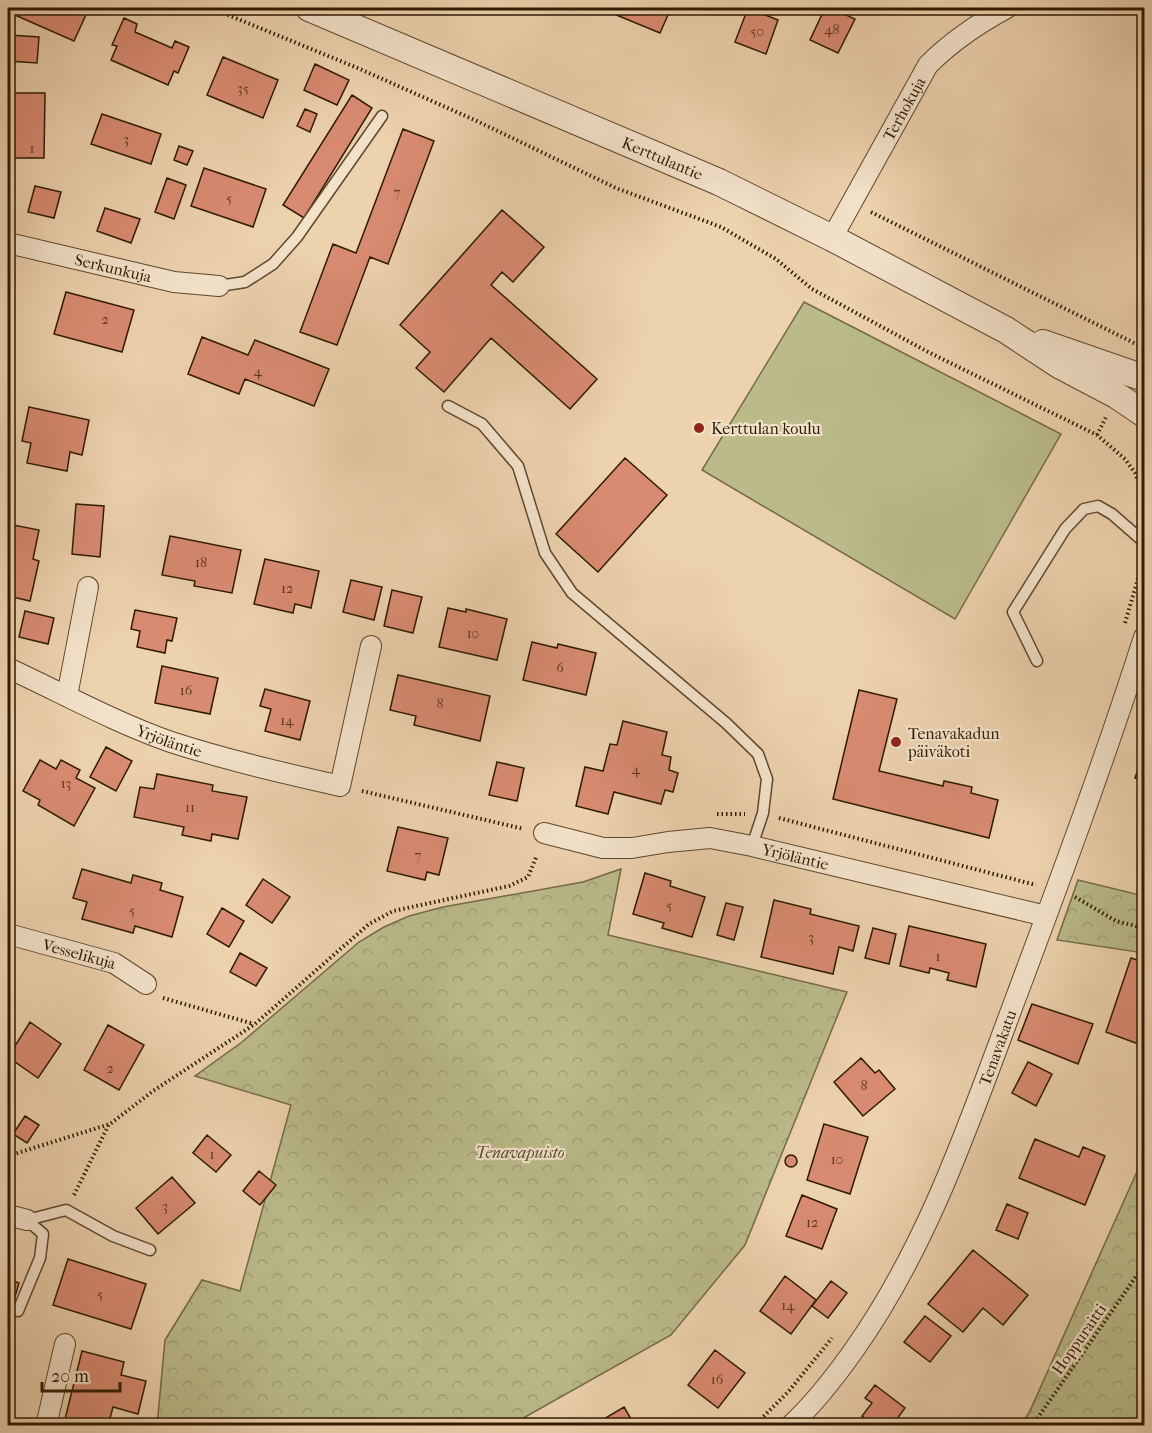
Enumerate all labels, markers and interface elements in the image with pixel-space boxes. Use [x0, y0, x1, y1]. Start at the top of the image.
house number: 48 [824, 21, 840, 38]
house number: 50 [750, 23, 764, 40]
street label: Terhokuja [879, 73, 929, 144]
house number: 35 [237, 80, 249, 97]
house number: 3 [123, 131, 129, 148]
street label: Kerttulantie [619, 132, 706, 184]
house number: 1 [30, 140, 35, 157]
house number: 7 [394, 184, 401, 201]
house number: 5 [226, 190, 232, 207]
street label: Serkunkuja [73, 250, 154, 286]
house number: 2 [101, 311, 109, 328]
house number: 4 [254, 363, 263, 380]
place label: Kerttulan koulu [711, 419, 821, 438]
marker: Kerttulan koulu [692, 421, 706, 435]
house number: 18 [195, 554, 207, 571]
house number: 12 [281, 580, 293, 597]
house number: 10 [467, 625, 479, 642]
house number: 6 [556, 659, 564, 676]
house number: 16 [180, 682, 193, 699]
house number: 8 [436, 695, 444, 712]
house number: 14 [280, 712, 294, 729]
street label: Yrjöläntie [133, 720, 204, 761]
place label: Tenavakadun päiväkoti [907, 724, 1000, 761]
marker: Tenavakadun päiväkoti [889, 735, 903, 749]
house number: 4 [632, 761, 641, 778]
house number: 13 [61, 775, 71, 792]
house number: 11 [185, 799, 195, 816]
street label: Yrjöläntie [759, 839, 831, 873]
house number: 7 [415, 847, 422, 864]
house number: 5 [666, 897, 672, 914]
house number: 5 [129, 902, 135, 919]
house number: 3 [808, 929, 814, 946]
street label: Vesselikuja [40, 934, 119, 973]
house number: 1 [936, 948, 941, 965]
street label: Tenavakatu [975, 1007, 1020, 1088]
house number: 2 [106, 1060, 114, 1077]
house number: 8 [860, 1077, 868, 1094]
park label: Tenavapuisto [476, 1143, 565, 1162]
house number: 1 [210, 1146, 215, 1163]
house number: 10 [831, 1151, 843, 1168]
house number: 3 [162, 1198, 168, 1215]
house number: 12 [806, 1214, 818, 1231]
house number: 5 [97, 1286, 103, 1303]
house number: 14 [781, 1297, 795, 1314]
street label: Hoppuraitti [1048, 1300, 1110, 1378]
scale bar [42, 1355, 120, 1393]
text: 20 m [51, 1366, 89, 1387]
house number: 16 [711, 1371, 724, 1388]

